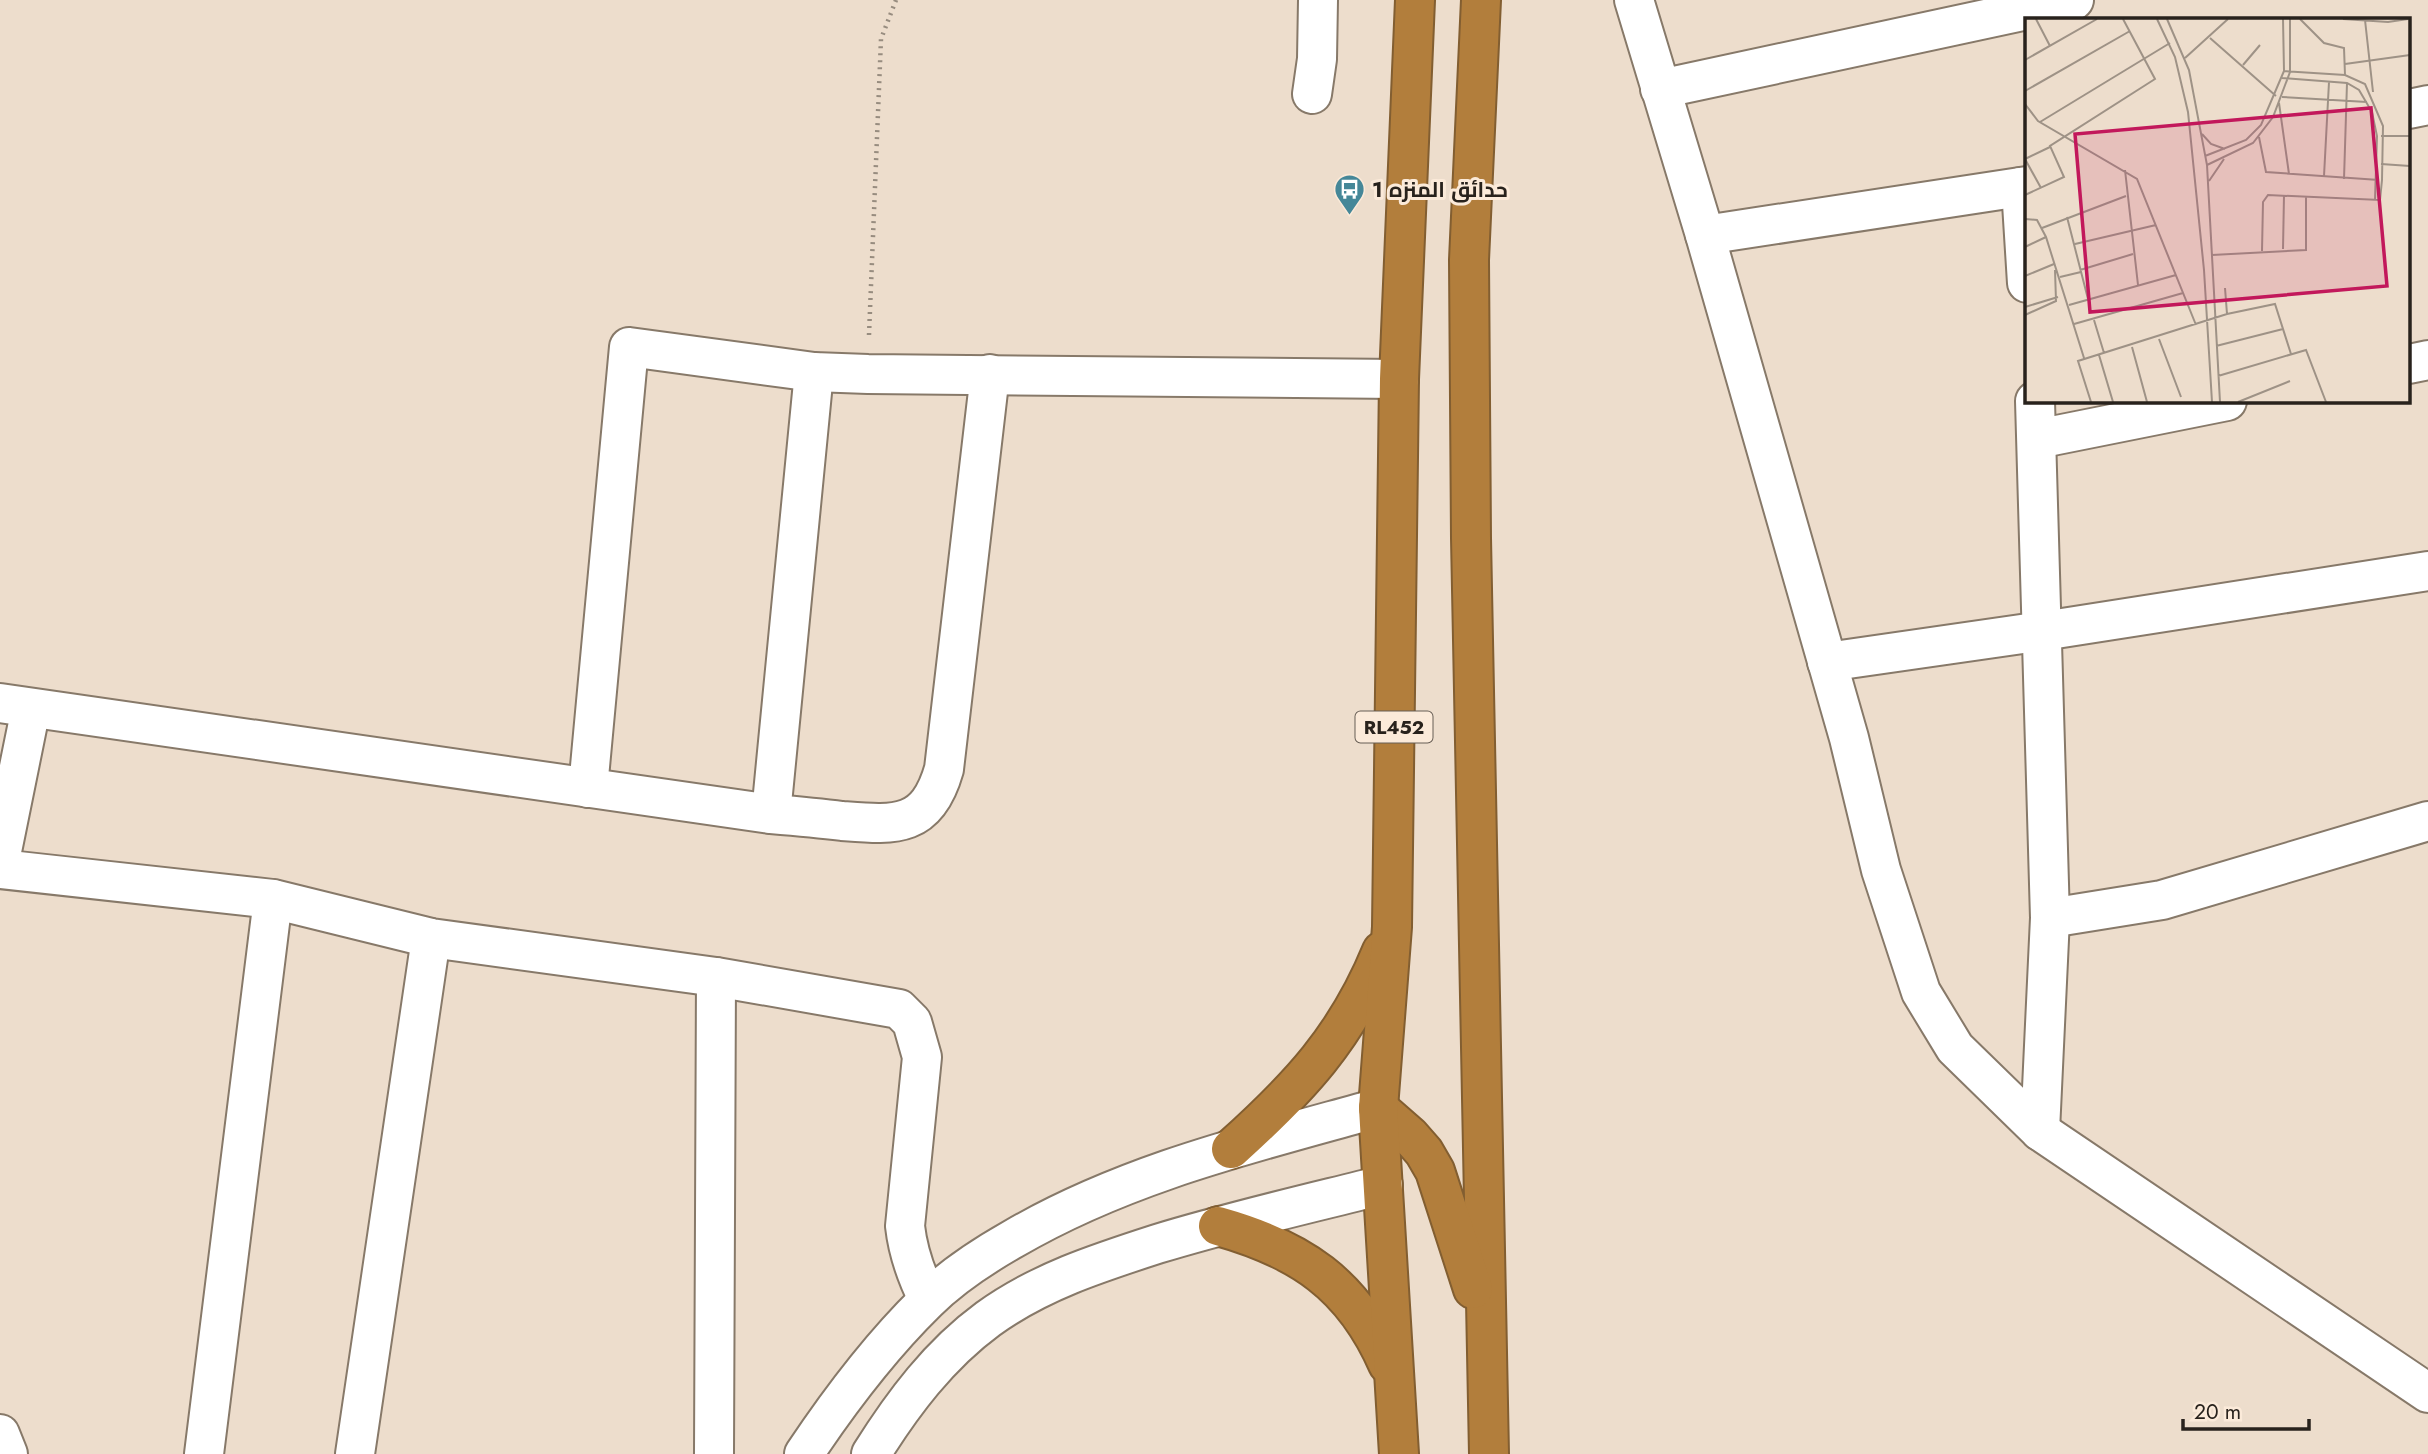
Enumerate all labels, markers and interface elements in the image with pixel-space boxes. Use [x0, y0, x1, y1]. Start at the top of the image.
inset map [2025, 18, 2410, 402]
bus stop icon: حدائق المنزه 1 [1332, 173, 1366, 217]
place label: حدائق المنزه 1 [1372, 175, 1508, 205]
road number: RL452 [1356, 712, 1432, 742]
scale bar [2183, 1388, 2309, 1432]
text: 20 m [2194, 1397, 2241, 1427]

